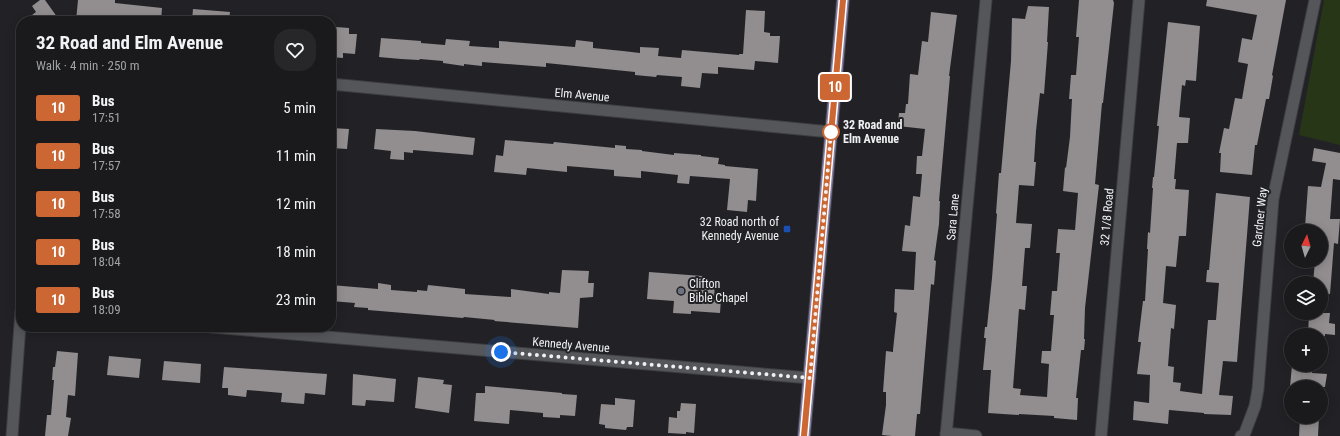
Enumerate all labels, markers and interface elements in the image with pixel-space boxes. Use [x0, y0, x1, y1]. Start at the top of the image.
button: heart [274, 29, 316, 71]
text: 32 Road and Elm Avenue [36, 31, 223, 54]
text: Walk · 4 min · 250 m [36, 58, 140, 73]
line badge: 10 [817, 74, 853, 100]
text: 10 [828, 79, 842, 95]
street label: Elm Avenue [554, 86, 610, 104]
text: Bus [92, 92, 115, 110]
text: 5 min [283, 99, 316, 117]
text: 10 [51, 100, 65, 116]
text: 17:51 [92, 110, 121, 125]
place label: 32 Road and Elm Avenue [843, 118, 902, 146]
marker: 32 Road and Elm Avenue [822, 123, 840, 141]
text: Bus [92, 140, 115, 158]
text: 11 min [276, 147, 316, 165]
text: 10 [51, 148, 65, 164]
text: 17:57 [92, 158, 121, 173]
street label: Gardner Way [1250, 187, 1270, 247]
text: Bus [92, 188, 115, 206]
street label: 32 1/8 Road [1098, 188, 1116, 246]
street label: Sara Lane [944, 193, 962, 241]
text: 12 min [276, 195, 316, 213]
text: 10 [51, 196, 65, 212]
text: 17:58 [92, 206, 121, 221]
place label: 32 Road north of Kennedy Avenue [700, 215, 779, 243]
marker: 32 Road north of Kennedy Avenue [782, 224, 792, 234]
north arrow [1284, 224, 1328, 268]
map controls [1284, 224, 1328, 424]
text: Bus [92, 236, 115, 254]
text: 18 min [276, 243, 316, 261]
text: 10 [51, 244, 65, 260]
text: 18:04 [92, 254, 121, 269]
button: layers [1284, 276, 1328, 320]
place label: Clifton Bible Chapel [689, 277, 748, 305]
text: Bus [92, 284, 115, 302]
marker: Clifton Bible Chapel [676, 286, 686, 296]
text: 23 min [276, 291, 316, 309]
text: 10 [51, 292, 65, 308]
text: 18:09 [92, 302, 121, 317]
button: + [1284, 328, 1328, 372]
street label: Kennedy Avenue [532, 335, 611, 355]
your location [491, 342, 511, 362]
button: − [1284, 380, 1328, 424]

